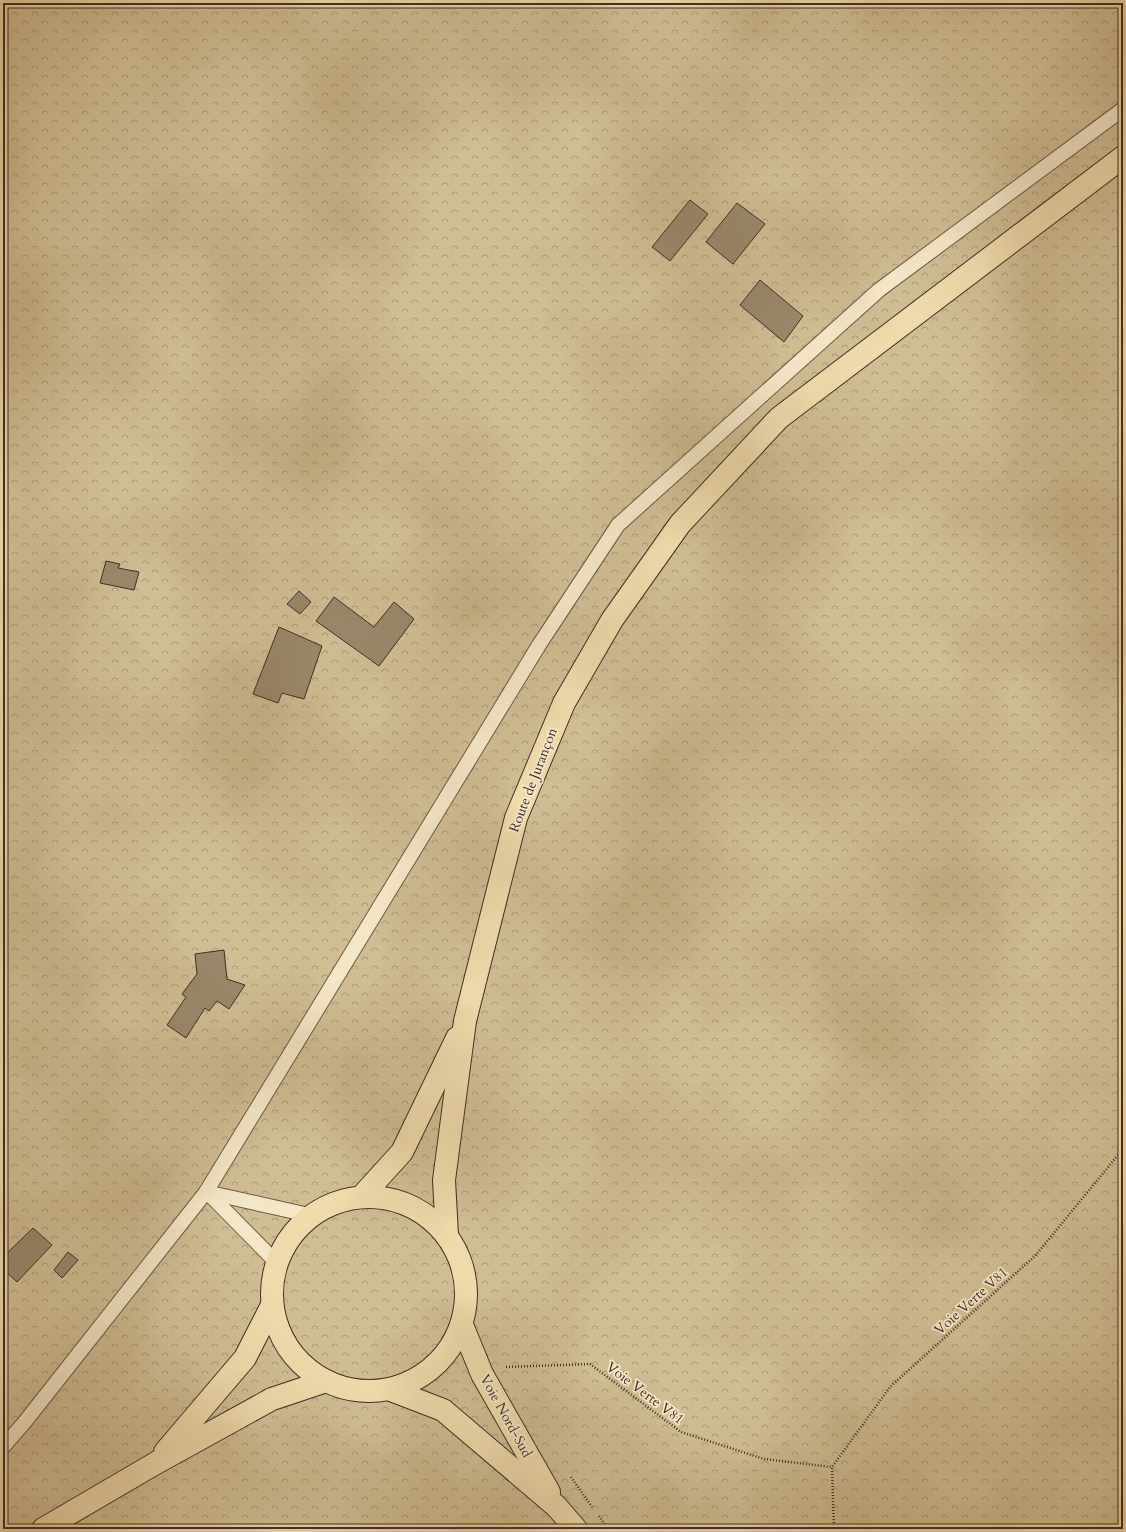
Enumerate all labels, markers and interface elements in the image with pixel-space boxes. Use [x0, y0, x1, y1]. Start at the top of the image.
street label: Route de Jurançon [504, 725, 562, 835]
street label: Voie Verte V81 [930, 1263, 1012, 1339]
street label: Voie Verte V81 [602, 1357, 688, 1429]
street label: Voie Nord-Sud [475, 1371, 537, 1461]

